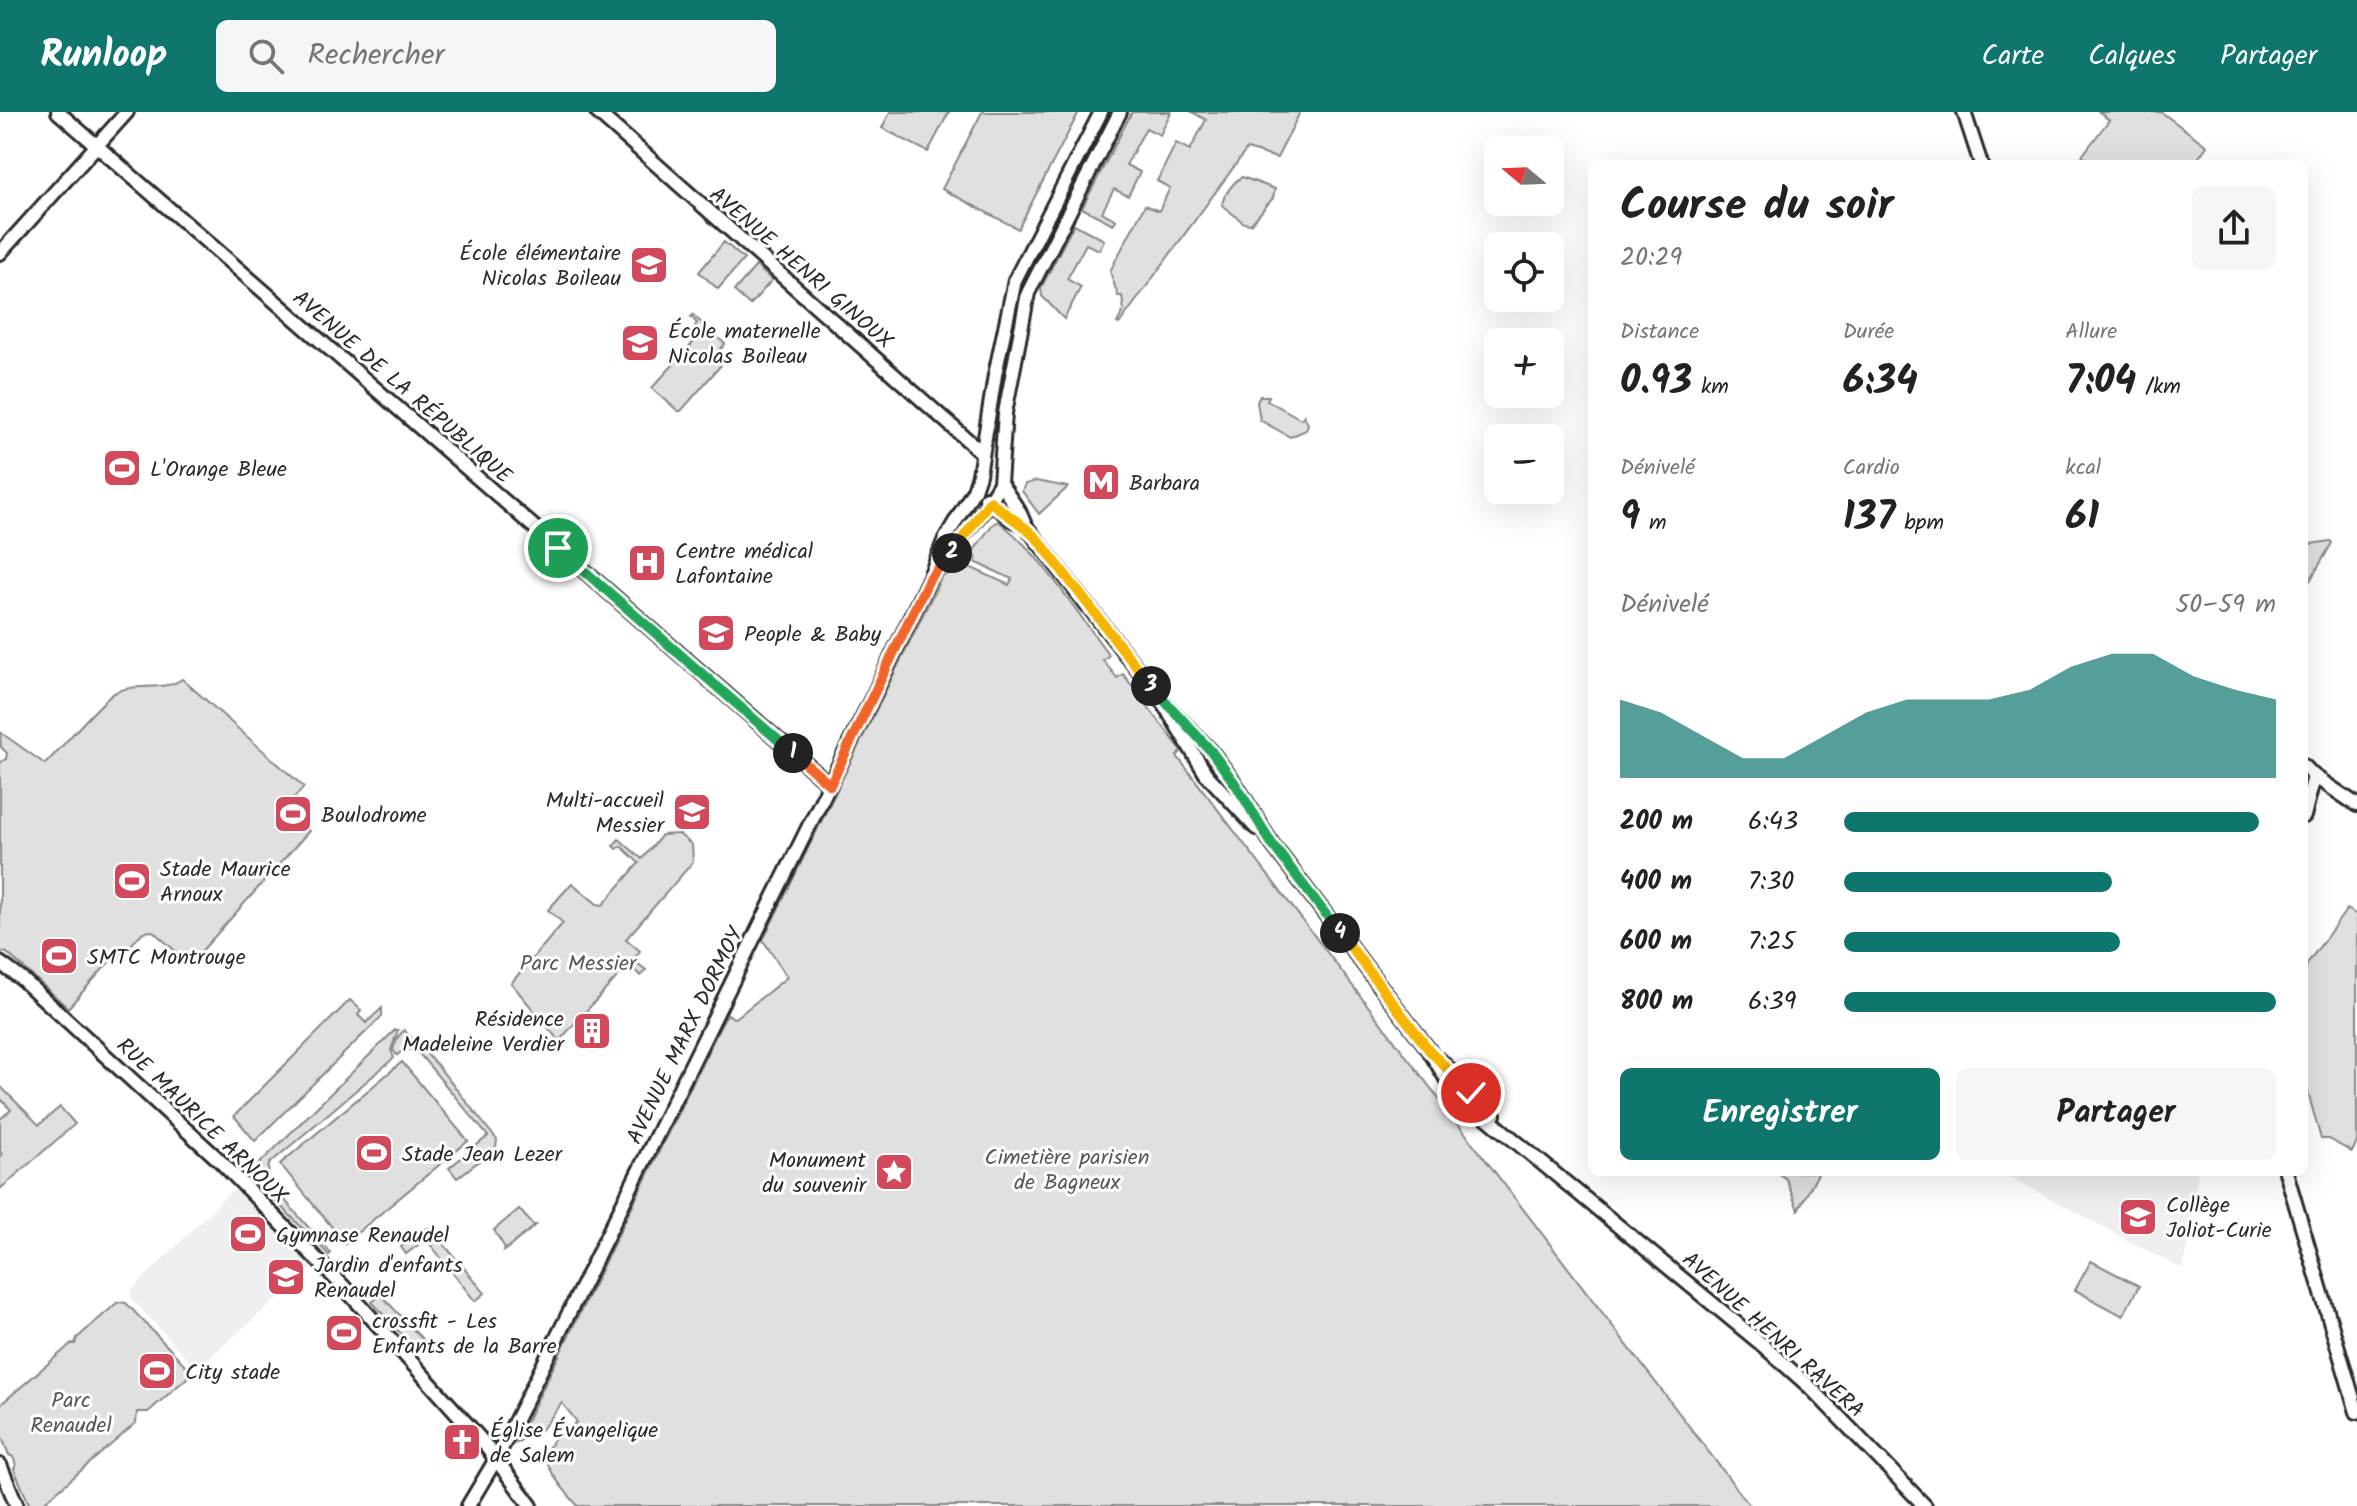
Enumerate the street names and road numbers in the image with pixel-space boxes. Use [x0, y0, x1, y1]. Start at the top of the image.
street label: AVENUE HENRI GINOUX [700, 179, 900, 359]
street label: AVENUE DE LA RÉPUBLIQUE [284, 282, 520, 494]
street label: AVENUE MARX DORMOY [618, 920, 755, 1151]
street label: RUE MAURICE ARNOUX [107, 1030, 295, 1214]
street label: AVENUE HENRI RAVERA [1673, 1244, 1872, 1428]

